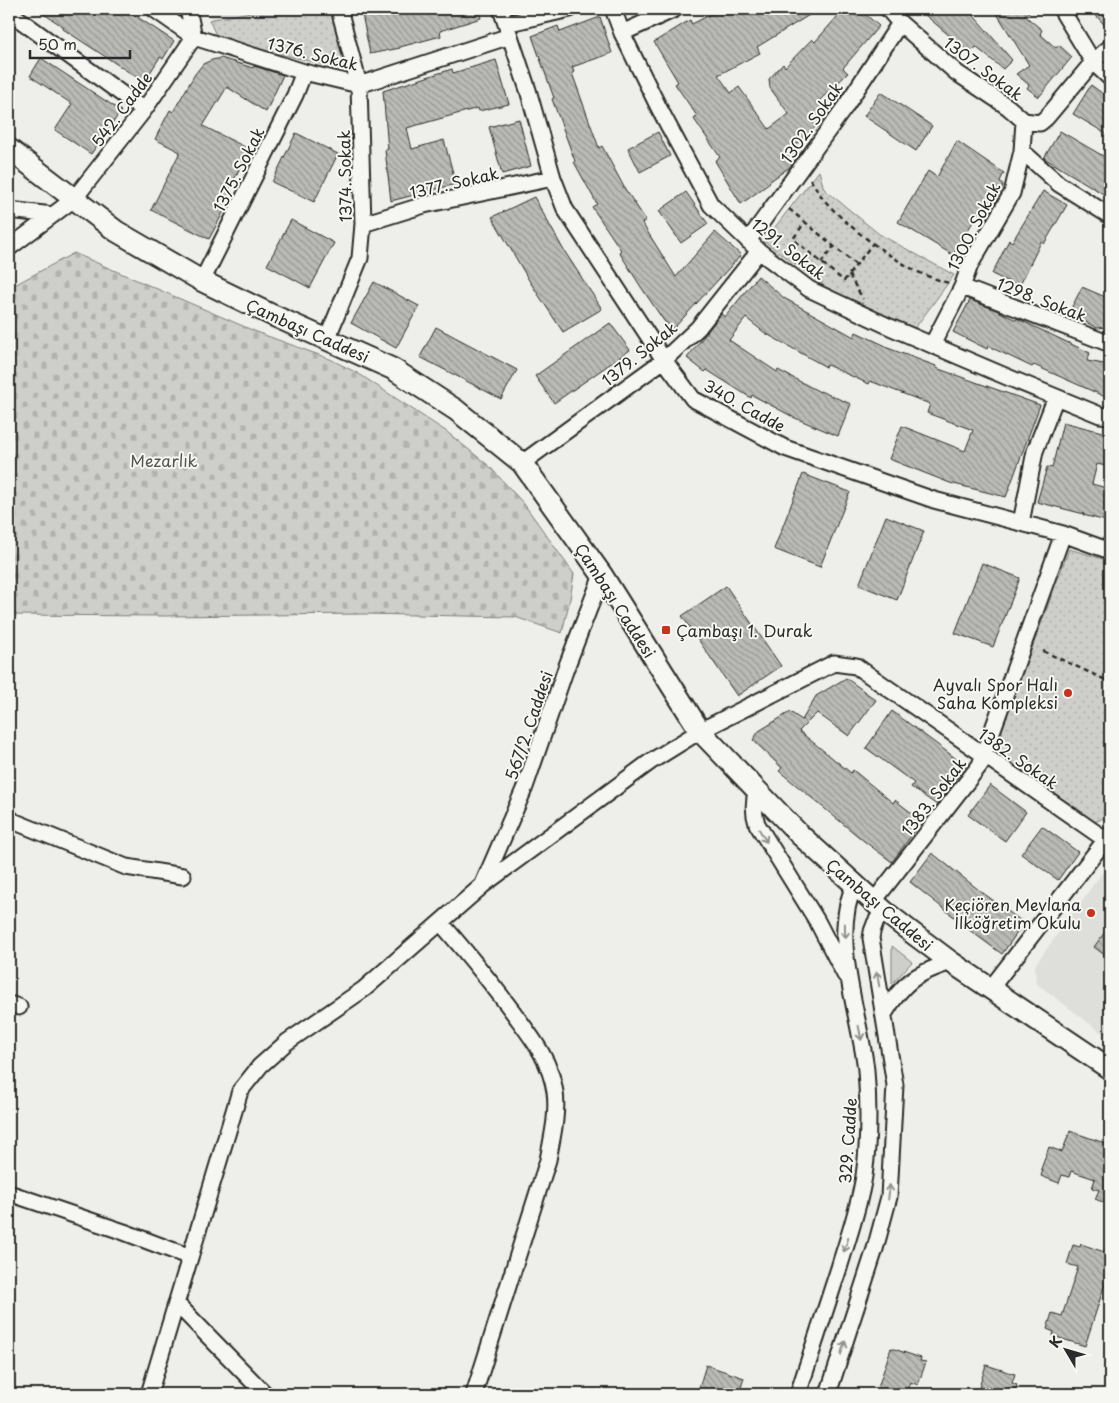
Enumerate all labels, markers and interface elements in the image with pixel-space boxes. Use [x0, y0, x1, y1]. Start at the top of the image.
scale bar [30, 28, 130, 60]
street label: 1376. Sokak [265, 30, 361, 76]
street label: 1307. Sokak [939, 30, 1029, 106]
text: 50 m [38, 32, 77, 55]
street label: 542. Cadde [85, 66, 157, 152]
street label: 1302. Sokak [774, 76, 848, 168]
street label: 1375. Sokak [206, 122, 270, 216]
street label: 1374. Sokak [331, 130, 357, 222]
street label: 1377. Sokak [407, 160, 501, 204]
street label: 1300. Sokak [940, 177, 1006, 275]
street label: 1291. Sokak [747, 211, 831, 285]
street label: 1298. Sokak [994, 271, 1090, 327]
street label: Çambaşı Caddesi [242, 292, 374, 368]
street label: 1379. Sokak [596, 315, 682, 391]
street label: 340. Cadde [700, 373, 790, 437]
park label: Mezarlık [130, 448, 198, 472]
street label: Çambaşı Caddesi [570, 538, 662, 662]
place label: Çambaşı 1. Durak [676, 618, 813, 642]
marker: Çambaşı 1. Durak [660, 624, 672, 636]
street label: 567/2. Caddesi [498, 667, 558, 783]
place label: Ayvalı Spor Halı Saha Kompleksi [933, 672, 1058, 714]
marker: Ayvalı Spor Halı Saha Kompleksi [1062, 687, 1074, 699]
street label: 1382. Sokak [974, 722, 1064, 794]
street label: 1383. Sokak [895, 752, 971, 840]
one-way arrow [759, 828, 769, 842]
street label: Çambaşı Caddesi [821, 852, 939, 956]
place label: Keçiören Mevlana İlköğretim Okulu [945, 892, 1081, 934]
marker: Keçiören Mevlana İlköğretim Okulu [1085, 907, 1097, 919]
one-way arrow [840, 922, 850, 939]
one-way arrow [872, 971, 882, 987]
one-way arrow [856, 1025, 865, 1041]
street label: 329. Cadde [832, 1097, 862, 1185]
one-way arrow [884, 1185, 894, 1201]
one-way arrow [841, 1237, 850, 1252]
north arrow [1042, 1326, 1092, 1376]
text: K [1044, 1331, 1067, 1352]
one-way arrow [839, 1341, 848, 1356]

